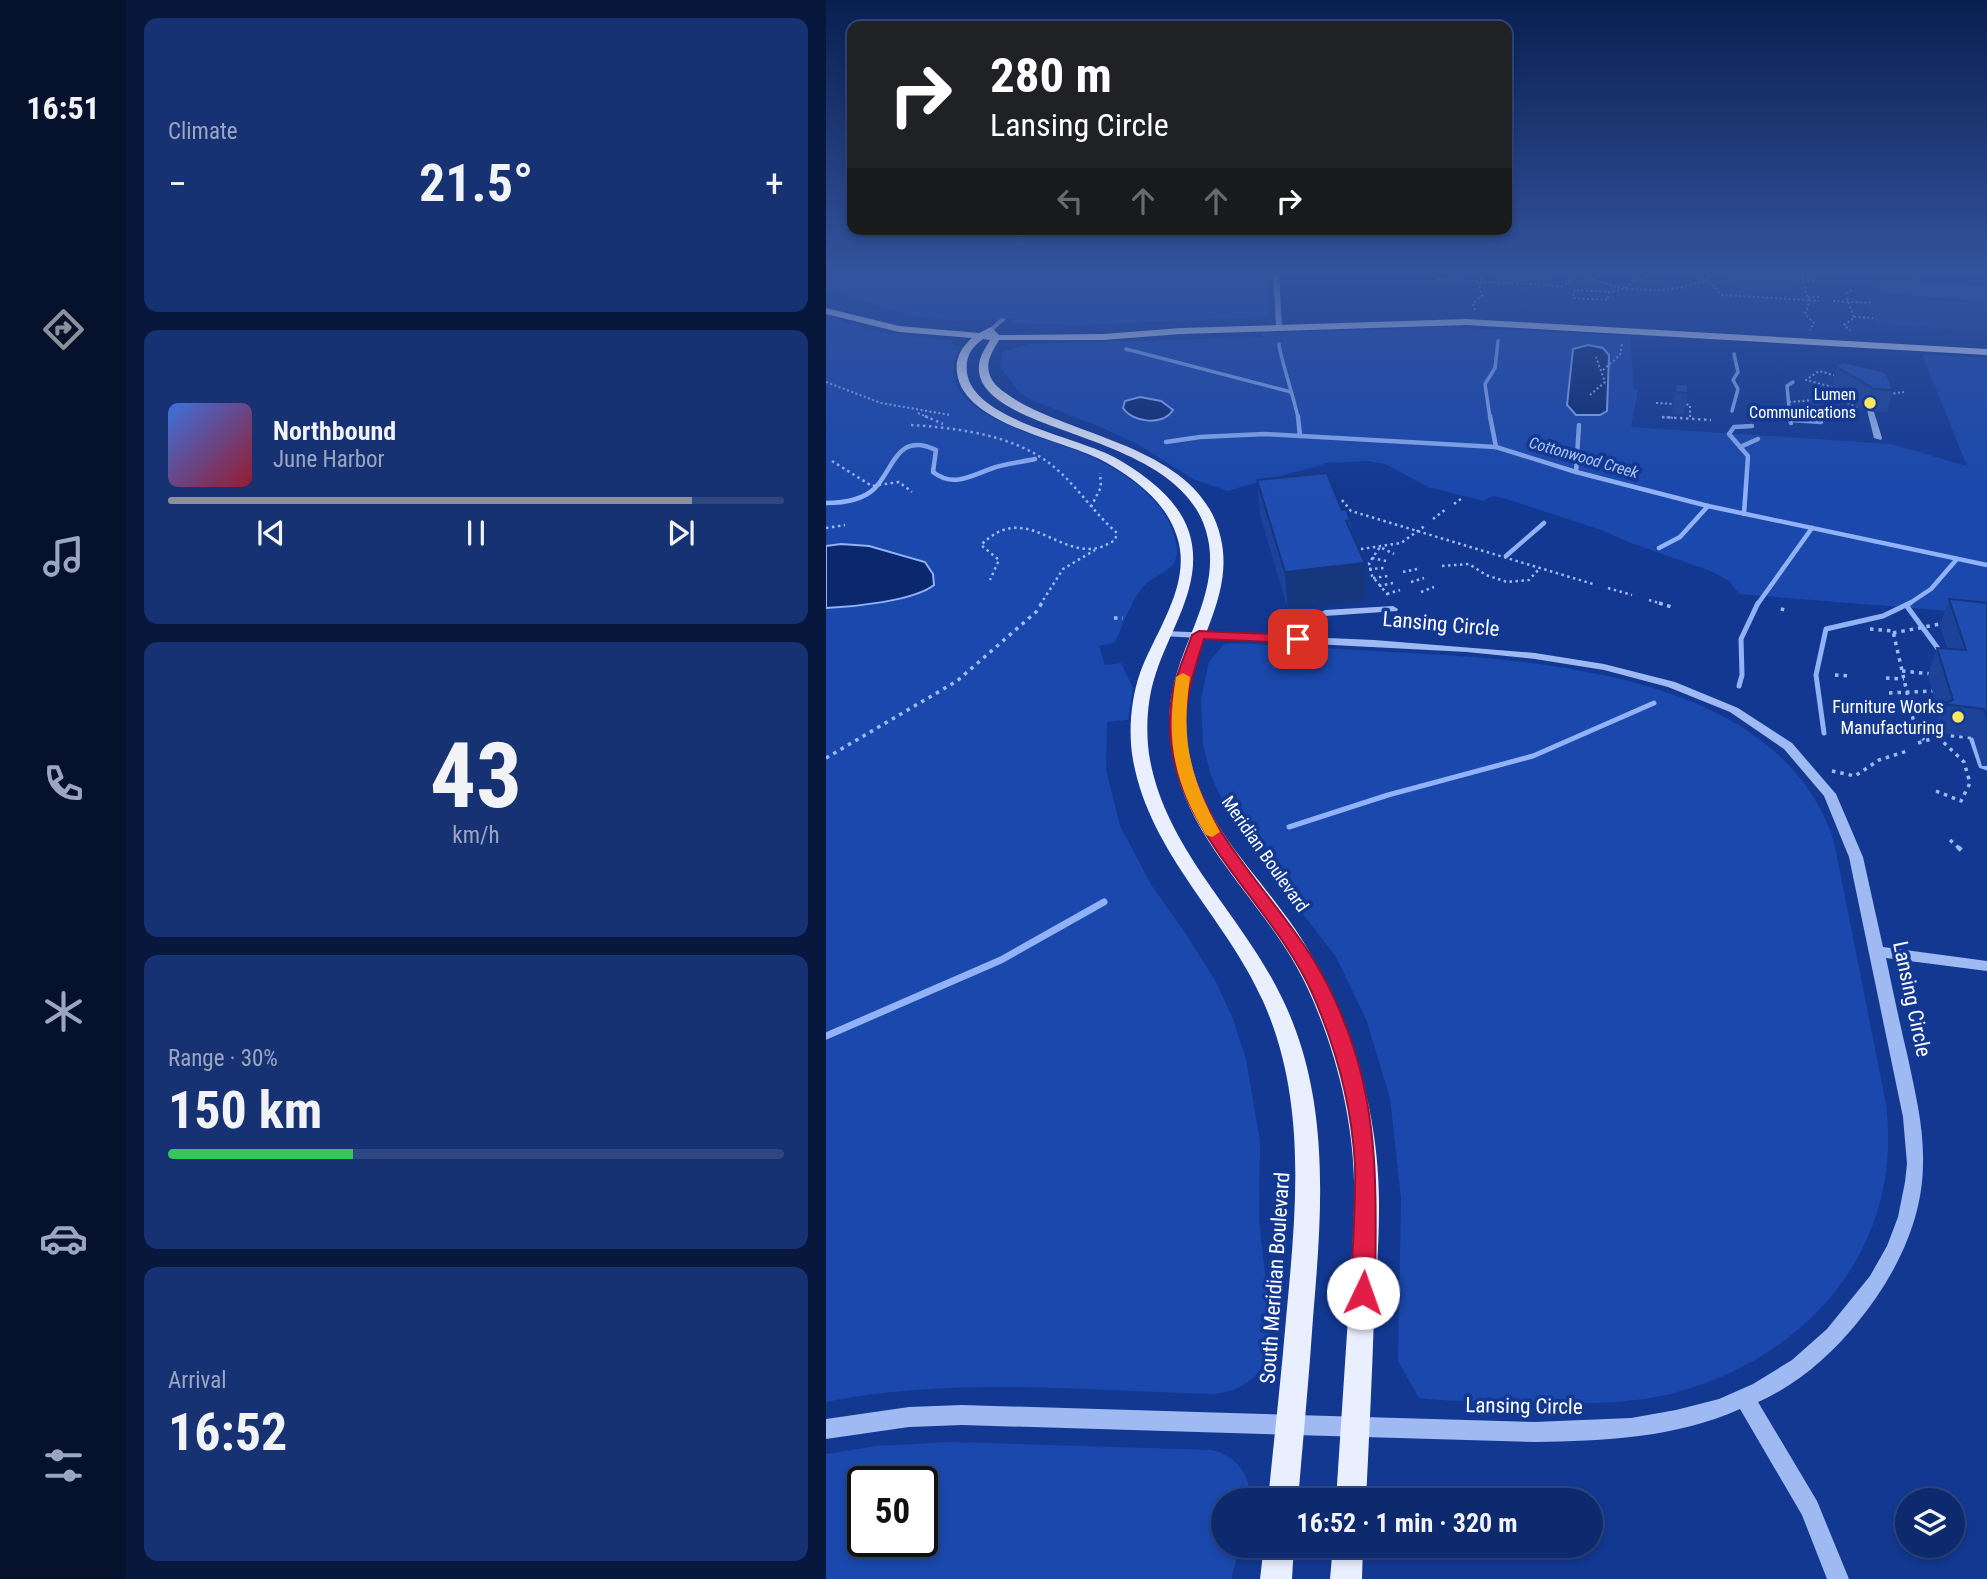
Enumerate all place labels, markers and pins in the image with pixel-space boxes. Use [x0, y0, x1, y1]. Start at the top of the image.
place label: Lumen Communications [1749, 385, 1856, 422]
marker: Lumen Communications [1862, 395, 1878, 411]
pin [1268, 609, 1328, 669]
place label: Furniture Works Manufacturing [1832, 696, 1944, 738]
marker: Furniture Works Manufacturing [1950, 709, 1966, 725]

